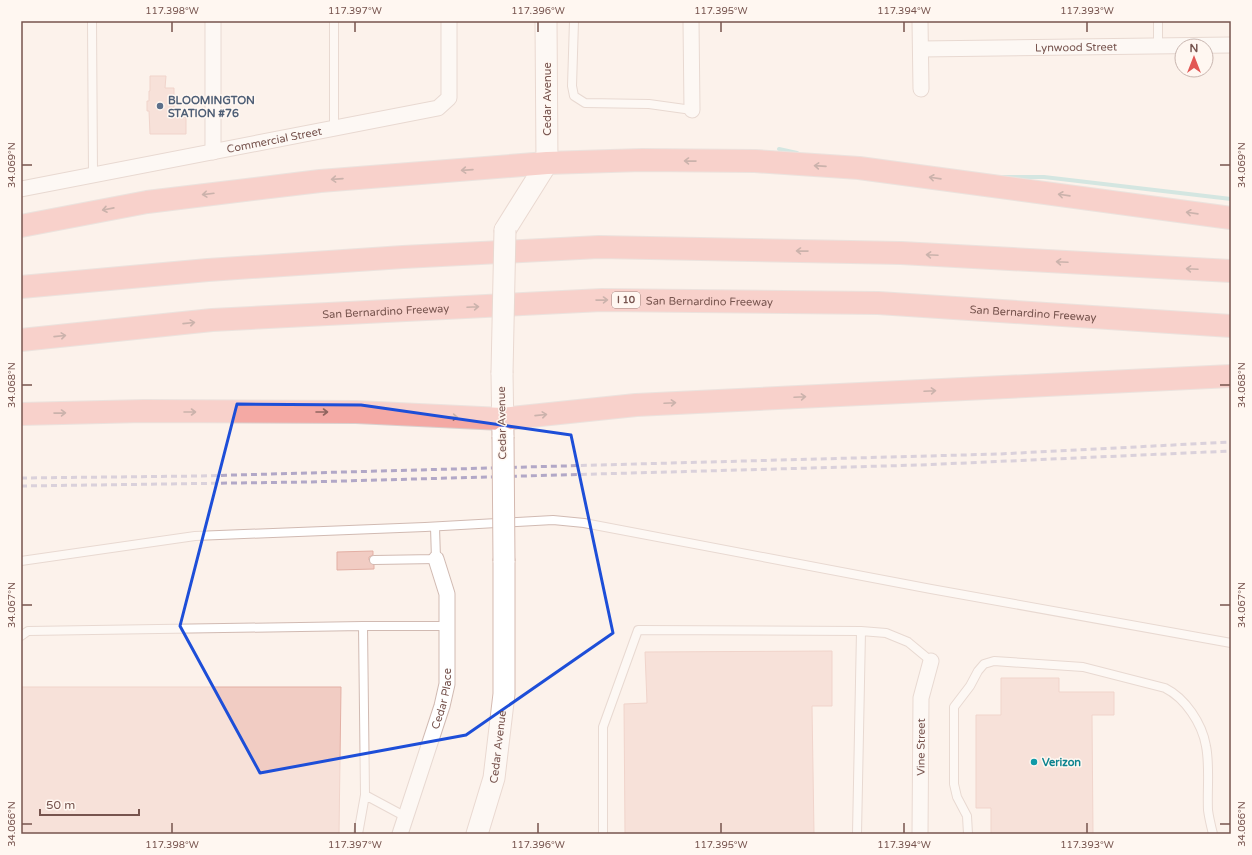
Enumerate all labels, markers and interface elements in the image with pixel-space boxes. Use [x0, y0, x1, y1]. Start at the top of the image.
text: 117.398°W [145, 5, 199, 17]
text: 117.397°W [328, 5, 382, 17]
text: 117.396°W [511, 5, 565, 17]
text: 117.395°W [694, 5, 748, 17]
text: 117.394°W [877, 5, 931, 17]
text: 117.393°W [1060, 5, 1114, 17]
north arrow [1174, 38, 1214, 78]
street label: Lynwood Street [1035, 40, 1117, 54]
text: N [1190, 42, 1198, 55]
street label: Cedar Avenue [541, 62, 554, 136]
place label: BLOOMINGTON STATION #76 [168, 94, 255, 120]
marker: BLOOMINGTON STATION #76 [155, 101, 165, 111]
street label: Commercial Street [226, 124, 323, 155]
text: 34.069°N [6, 142, 18, 188]
text: 34.069°N [1236, 142, 1248, 188]
one-way arrow [684, 157, 697, 165]
one-way arrow [814, 162, 827, 169]
one-way arrow [461, 166, 474, 173]
one-way arrow [929, 174, 942, 182]
one-way arrow [331, 176, 344, 183]
one-way arrow [202, 190, 215, 198]
one-way arrow [1058, 191, 1071, 199]
one-way arrow [102, 205, 115, 213]
one-way arrow [1186, 209, 1199, 217]
one-way arrow [796, 247, 809, 255]
one-way arrow [926, 251, 939, 259]
one-way arrow [1056, 259, 1069, 266]
one-way arrow [1186, 265, 1199, 273]
road number: I 10 [612, 292, 640, 308]
street label: San Bernardino Freeway [646, 294, 773, 308]
one-way arrow [595, 296, 608, 304]
street label: San Bernardino Freeway [322, 301, 450, 321]
street label: San Bernardino Freeway [969, 302, 1097, 324]
one-way arrow [466, 303, 479, 310]
one-way arrow [182, 319, 195, 326]
one-way arrow [53, 332, 66, 340]
text: 34.068°N [6, 362, 18, 408]
text: 34.068°N [1236, 362, 1248, 408]
street label: Cedar Avenue [495, 386, 509, 460]
one-way arrow [923, 387, 936, 394]
one-way arrow [793, 393, 806, 401]
one-way arrow [663, 400, 676, 407]
one-way arrow [183, 408, 196, 415]
one-way arrow [315, 408, 328, 416]
one-way arrow [53, 409, 66, 417]
one-way arrow [534, 411, 547, 419]
one-way arrow [445, 413, 458, 420]
text: 34.067°N [6, 582, 18, 628]
text: 34.067°N [1236, 582, 1248, 628]
street label: Cedar Place [428, 668, 454, 731]
street label: Cedar Avenue [486, 710, 509, 785]
street label: Vine Street [914, 718, 927, 776]
place label: Verizon [1042, 756, 1081, 769]
marker: Verizon [1029, 757, 1039, 767]
scale bar [40, 791, 139, 817]
text: 50 m [46, 798, 75, 812]
text: 34.066°N [6, 801, 18, 847]
text: 34.066°N [1236, 801, 1248, 847]
text: 117.398°W [145, 839, 199, 851]
text: 117.397°W [328, 839, 382, 851]
text: 117.396°W [511, 839, 565, 851]
text: 117.395°W [694, 839, 748, 851]
text: 117.394°W [877, 839, 931, 851]
text: 117.393°W [1060, 839, 1114, 851]

